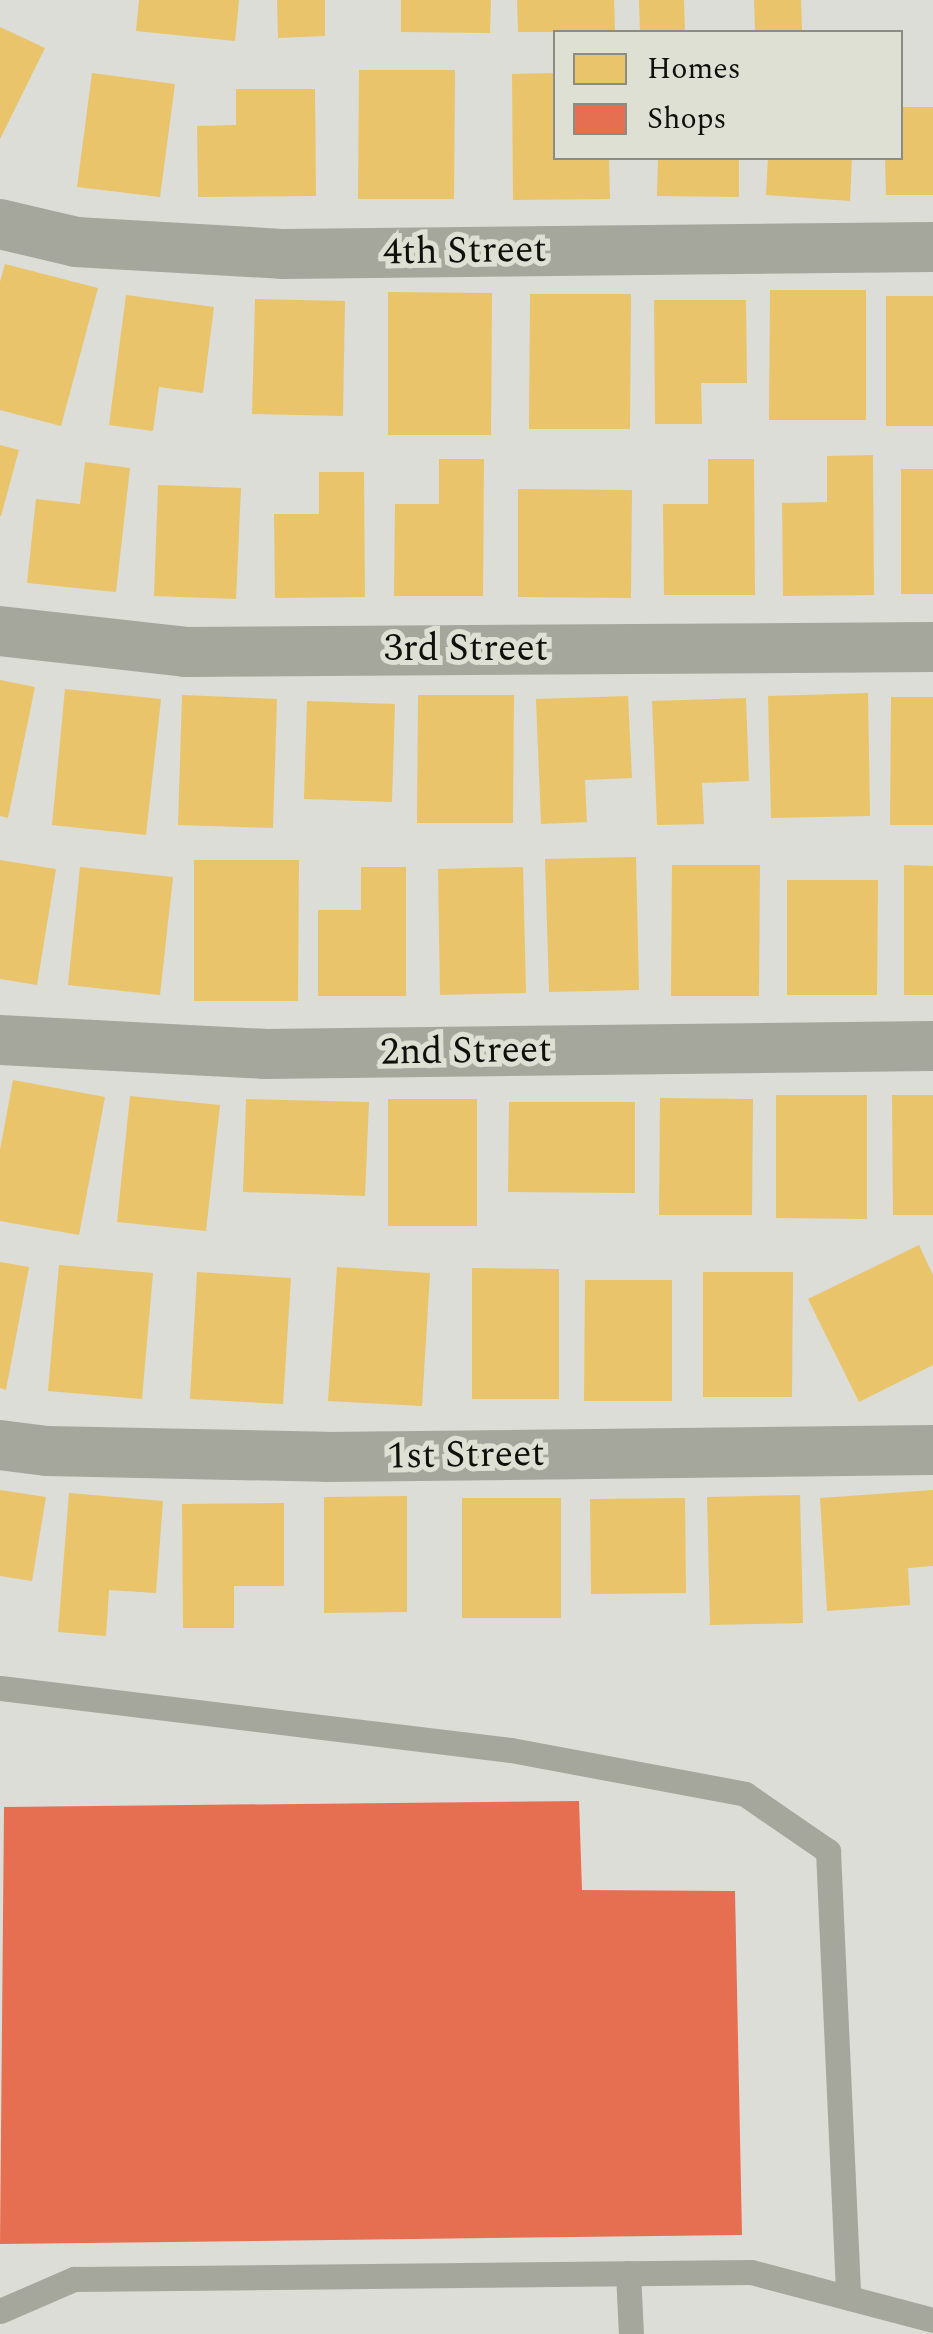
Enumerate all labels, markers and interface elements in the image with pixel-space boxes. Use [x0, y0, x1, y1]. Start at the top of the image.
legend [553, 30, 903, 160]
text: Homes [647, 46, 741, 92]
text: Shops [647, 96, 727, 142]
street label: 4th Street [383, 228, 547, 276]
street label: 3rd Street [384, 627, 548, 673]
street label: 2nd Street [380, 1028, 552, 1076]
street label: 1st Street [387, 1432, 545, 1480]

